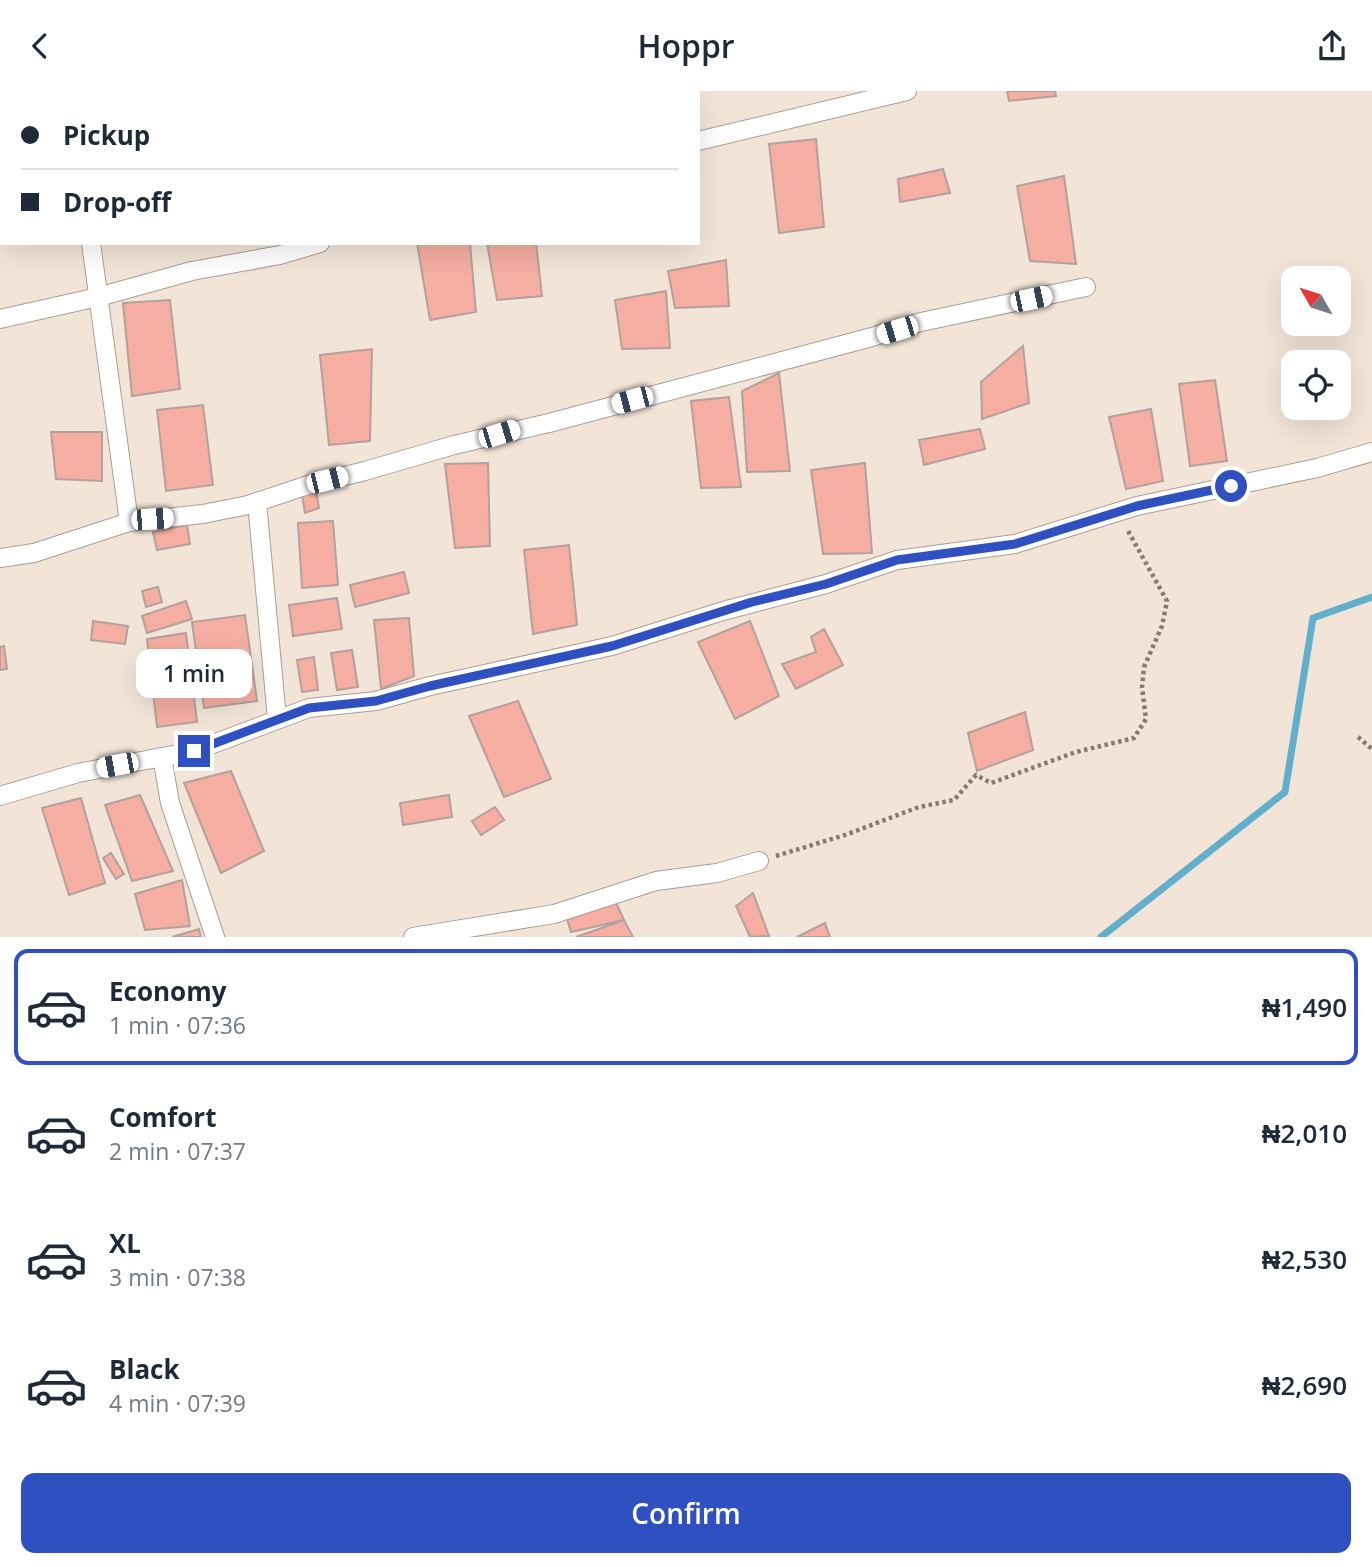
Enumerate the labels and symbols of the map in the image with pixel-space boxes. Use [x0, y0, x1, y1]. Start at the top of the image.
north arrow [1281, 266, 1351, 336]
car [1009, 284, 1054, 314]
car [874, 314, 921, 346]
car [609, 384, 656, 416]
car [476, 418, 523, 450]
car [305, 465, 350, 495]
route start [1215, 470, 1247, 502]
car [131, 507, 174, 531]
callout: 1 min [136, 649, 252, 699]
route end [178, 735, 210, 767]
car [95, 751, 140, 779]

